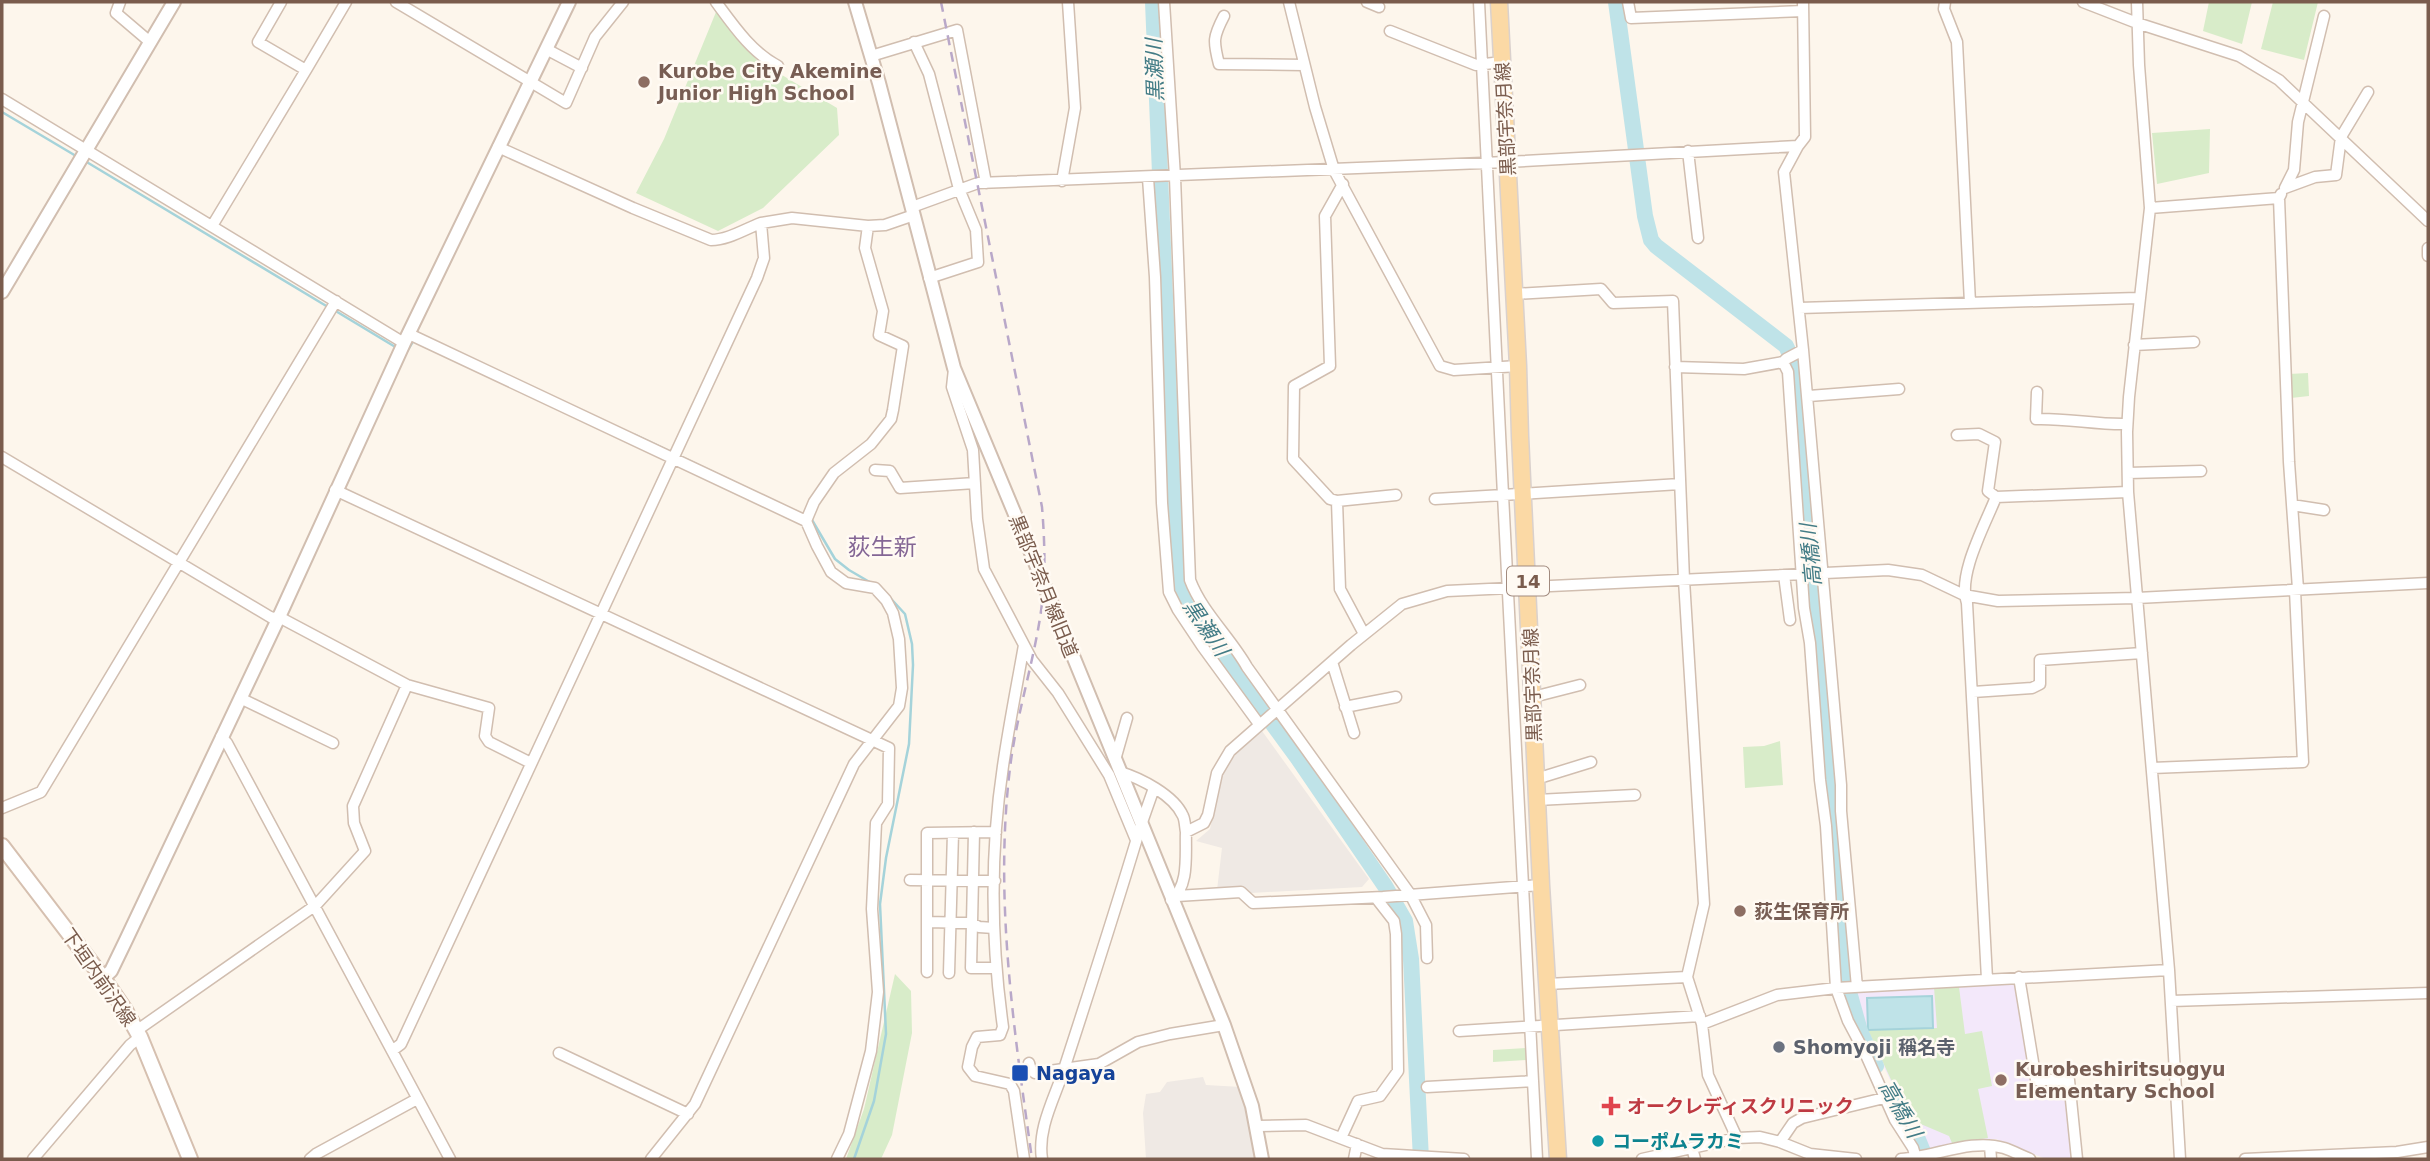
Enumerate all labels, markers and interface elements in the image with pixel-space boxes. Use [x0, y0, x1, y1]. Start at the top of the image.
water label: 黒瀬川 [1142, 36, 1168, 102]
place label: Kurobe City Akemine Junior High School [656, 60, 882, 104]
street label: 黒部宇奈月線 [1491, 61, 1519, 177]
marker: Kurobe City Akemine Junior High School [636, 74, 652, 90]
street label: 黒部宇奈月線旧道 [1005, 511, 1083, 661]
water label: 高橋川 [1796, 521, 1826, 587]
district label: 荻生新 [848, 534, 917, 560]
road number: 14 [1507, 566, 1549, 596]
water label: 黒瀬川 [1178, 595, 1235, 662]
street label: 黒部宇奈月線 [1519, 628, 1545, 742]
place label: 荻生保育所 [1754, 900, 1849, 922]
marker: 荻生保育所 [1732, 903, 1748, 919]
street label: 下垣内前沢線 [57, 924, 141, 1030]
place label: Shomyoji 稱名寺 [1793, 1036, 1955, 1058]
marker: Shomyoji 稱名寺 [1771, 1039, 1787, 1055]
place label: Kurobeshiritsuogyu Elementary School [2015, 1058, 2226, 1102]
place label: Nagaya [1036, 1062, 1116, 1084]
marker: Nagaya [1010, 1063, 1030, 1083]
marker: Kurobeshiritsuogyu Elementary School [1993, 1072, 2009, 1088]
water label: 高橋川 [1874, 1076, 1927, 1144]
place label: オークレディスクリニック [1627, 1095, 1854, 1117]
marker: オークレディスクリニック [1601, 1096, 1621, 1116]
place label: コーポムラカミ [1612, 1130, 1744, 1152]
marker: コーポムラカミ [1590, 1133, 1606, 1149]

